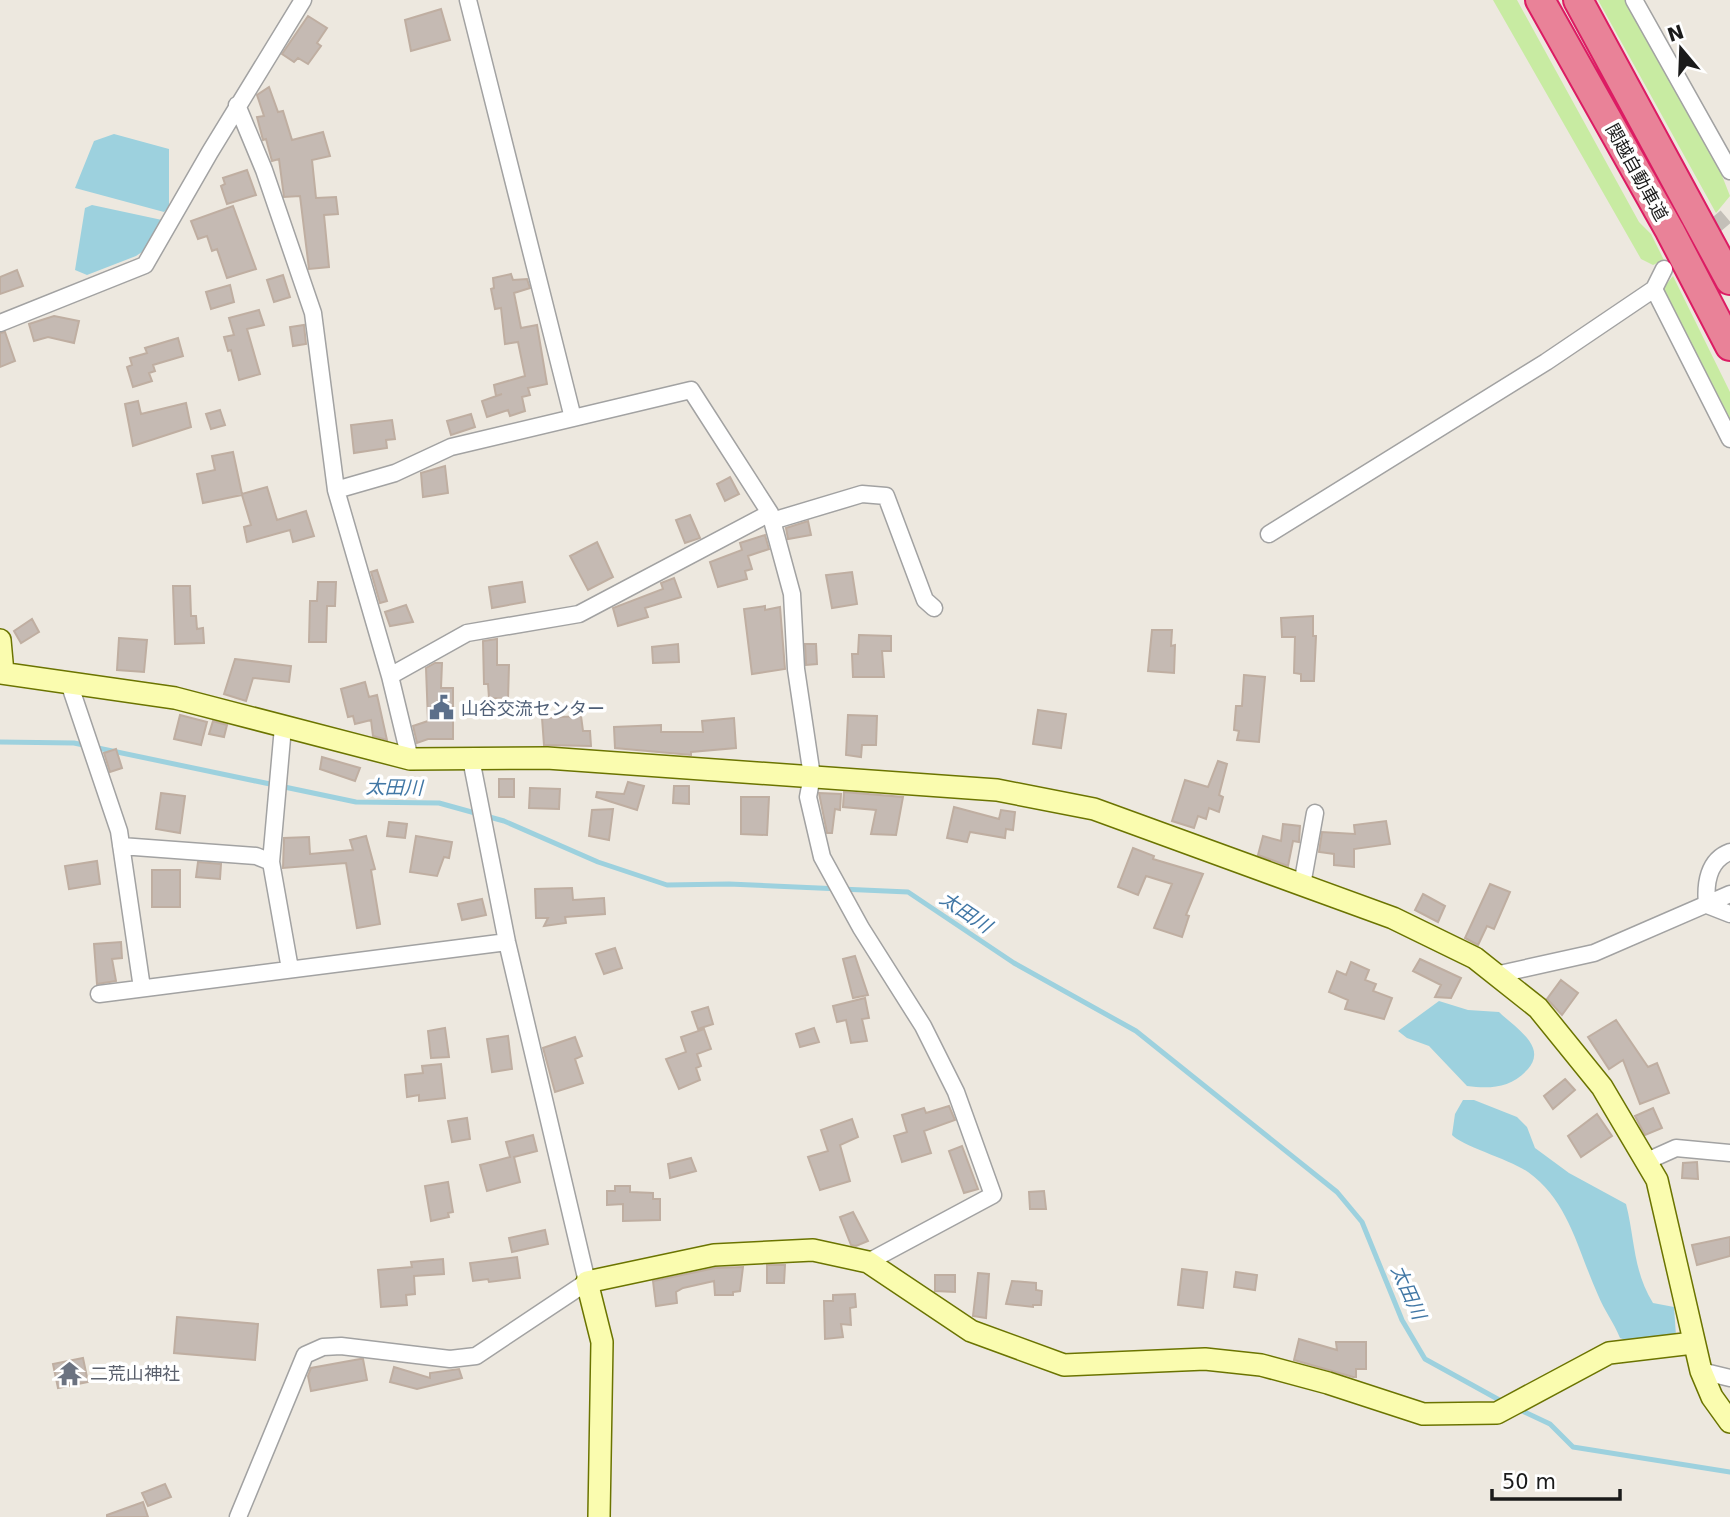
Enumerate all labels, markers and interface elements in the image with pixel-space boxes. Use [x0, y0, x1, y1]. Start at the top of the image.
north arrow [1646, 14, 1716, 84]
text: N [1664, 20, 1687, 46]
street label: 関越自動車道 [1602, 120, 1672, 224]
public building icon: 山谷交流センター [427, 694, 455, 722]
place label: 山谷交流センター [461, 698, 605, 719]
water label: 太田川 [365, 776, 425, 799]
water label: 太田川 [936, 887, 997, 938]
water label: 太田川 [1387, 1261, 1431, 1324]
temple icon: 二荒山神社 [56, 1359, 84, 1387]
place label: 二荒山神社 [90, 1363, 180, 1384]
scale bar [1492, 1458, 1620, 1502]
text: 50 m [1502, 1470, 1556, 1494]

